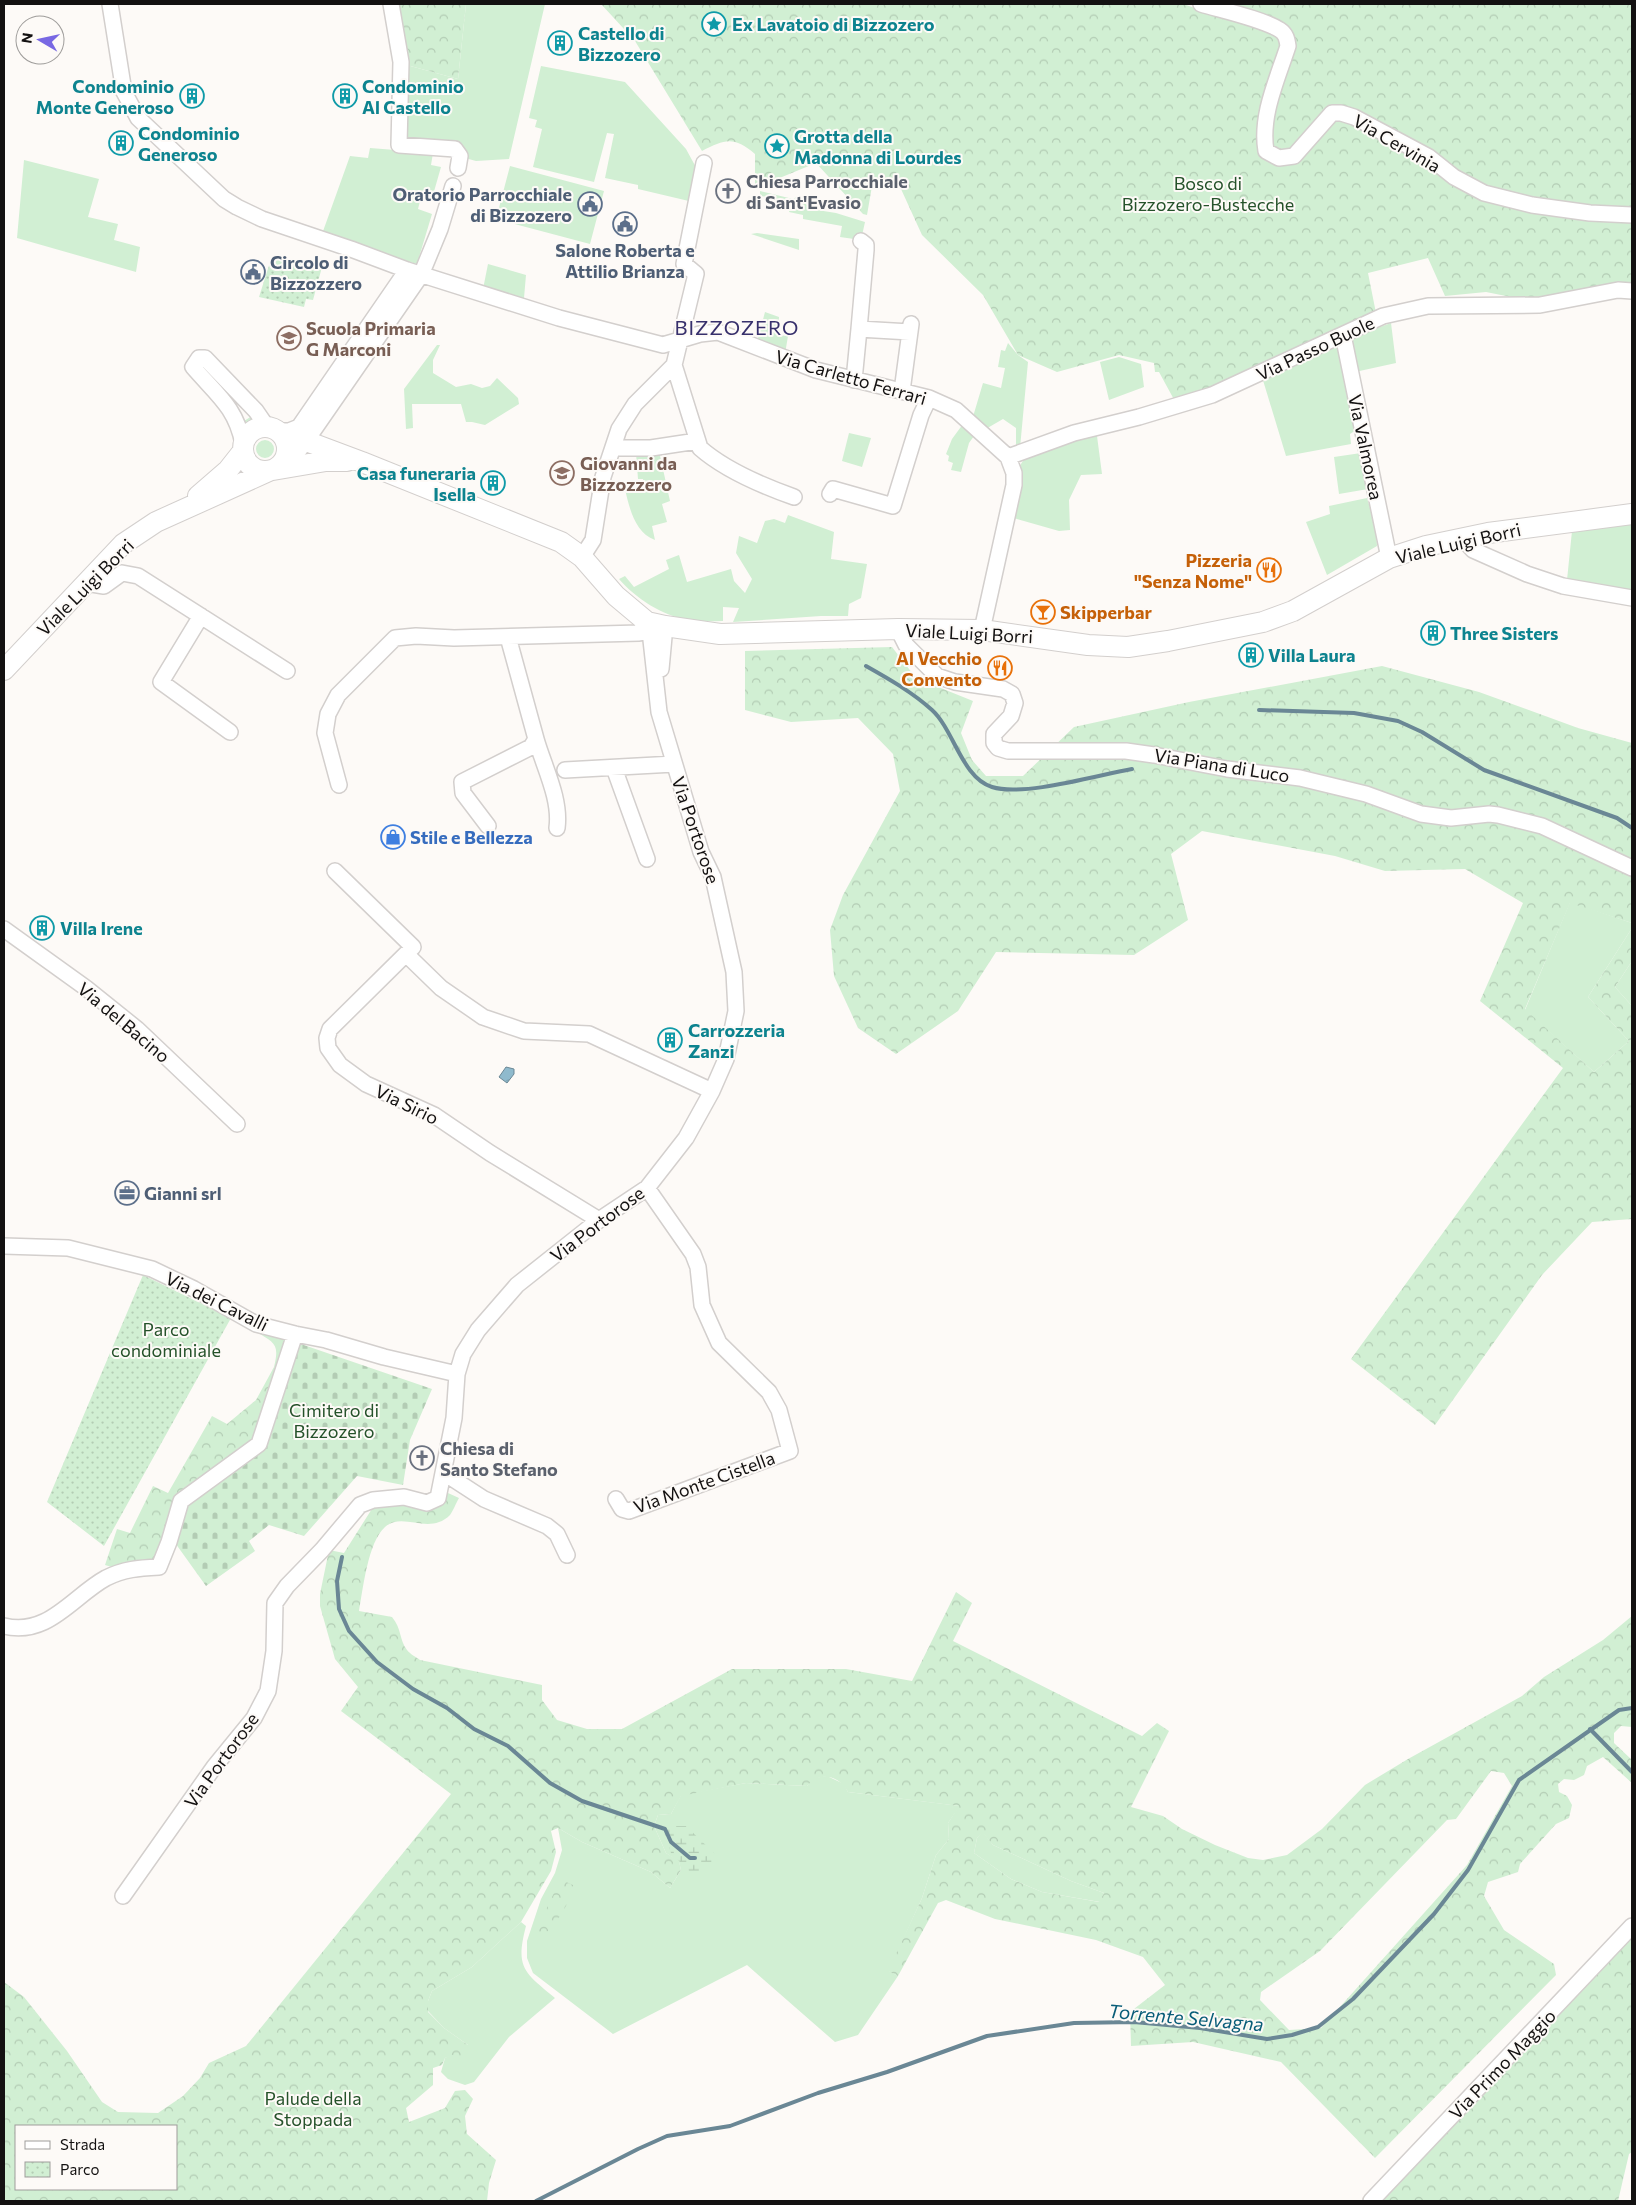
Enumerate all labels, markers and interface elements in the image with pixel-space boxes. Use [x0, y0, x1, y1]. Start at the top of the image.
place icon: Ex Lavatoio di Bizzozero [701, 11, 727, 37]
place label: Ex Lavatoio di Bizzozero [732, 13, 935, 35]
north arrow [15, 15, 65, 65]
place label: Castello di Bizzozero [578, 22, 665, 65]
building icon: Castello di Bizzozero [547, 30, 573, 56]
text: N [17, 31, 36, 44]
place label: Condominio Monte Generoso [36, 75, 174, 118]
place label: Condominio Al Castello [362, 75, 464, 118]
building icon: Condominio Monte Generoso [179, 83, 205, 109]
building icon: Condominio Al Castello [332, 83, 358, 109]
street label: Via Cervinia [1349, 109, 1445, 177]
place label: Condominio Generoso [138, 122, 240, 165]
place label: Grotta della Madonna di Lourdes [794, 125, 962, 168]
building icon: Condominio Generoso [108, 130, 134, 156]
place icon: Grotta della Madonna di Lourdes [764, 133, 790, 159]
place label: Chiesa Parrocchiale di Sant'Evasio [746, 170, 908, 213]
park label: Bosco di Bizzozero-Bustecche [1122, 172, 1294, 215]
church icon: Chiesa Parrocchiale di Sant'Evasio [715, 178, 741, 204]
place label: Oratorio Parrocchiale di Bizzozero [392, 183, 572, 226]
public building icon: Oratorio Parrocchiale di Bizzozero [577, 191, 603, 217]
public building icon: Salone Roberta e Attilio Brianza [612, 211, 638, 237]
place label: Salone Roberta e Attilio Brianza [555, 239, 695, 282]
place label: Circolo di Bizzozzero [270, 251, 362, 294]
public building icon: Circolo di Bizzozzero [240, 259, 266, 285]
street label: Via Passo Buole [1253, 311, 1377, 385]
district label: BIZZOZERO [675, 315, 799, 339]
place label: Scuola Primaria G Marconi [306, 317, 436, 360]
school or university icon: Scuola Primaria G Marconi [276, 325, 302, 351]
street label: Via Carletto Ferrari [773, 345, 929, 409]
street label: Via Valmorea [1344, 392, 1388, 502]
place label: Giovanni da Bizzozzero [580, 452, 677, 495]
school or university icon: Giovanni da Bizzozzero [549, 460, 575, 486]
place label: Casa funeraria Isella [357, 462, 476, 505]
building icon: Casa funeraria Isella [480, 470, 506, 496]
street label: Viale Luigi Borri [1393, 518, 1523, 568]
street label: Viale Luigi Borri [32, 534, 138, 640]
place label: Pizzeria "Senza Nome" [1134, 549, 1252, 592]
restaurant icon: Pizzeria "Senza Nome" [1256, 557, 1282, 583]
bar icon: Skipperbar [1030, 599, 1056, 625]
place label: Skipperbar [1060, 601, 1153, 623]
street label: Viale Luigi Borri [904, 619, 1034, 647]
building icon: Three Sisters [1420, 620, 1446, 646]
place label: Three Sisters [1450, 622, 1558, 644]
building icon: Villa Laura [1238, 642, 1264, 668]
place label: Villa Laura [1268, 644, 1355, 666]
place label: Al Vecchio Convento [896, 647, 982, 690]
restaurant icon: Al Vecchio Convento [987, 655, 1013, 681]
street label: Via Piana di Luco [1153, 743, 1291, 787]
street label: Via Portorose [667, 774, 725, 886]
shop icon: Stile e Bellezza [380, 824, 406, 850]
place label: Stile e Bellezza [410, 826, 533, 848]
building icon: Villa Irene [29, 915, 55, 941]
place label: Villa Irene [60, 917, 143, 939]
street label: Via del Bacino [73, 977, 175, 1067]
place label: Carrozzeria Zanzi [688, 1019, 785, 1062]
building icon: Carrozzeria Zanzi [657, 1027, 683, 1053]
street label: Via Sirio [372, 1079, 442, 1129]
office icon: Gianni srl [114, 1180, 140, 1206]
place label: Gianni srl [144, 1182, 222, 1204]
street label: Via Portorose [546, 1182, 648, 1266]
street label: Via dei Cavalli [162, 1267, 272, 1335]
park label: Parco condominiale [111, 1318, 221, 1361]
park label: Cimitero di Bizzozero [289, 1399, 379, 1442]
place label: Chiesa di Santo Stefano [440, 1437, 558, 1480]
church icon: Chiesa di Santo Stefano [409, 1445, 435, 1471]
street label: Via Monte Cistella [630, 1446, 778, 1518]
street label: Via Portorose [179, 1708, 263, 1812]
water label: Torrente Selvagna [1107, 1999, 1265, 2035]
street label: Via Primo Maggio [1444, 2004, 1560, 2124]
park label: Palude della Stoppada [264, 2087, 362, 2130]
legend [15, 2125, 178, 2190]
text: Strada [60, 2135, 105, 2153]
text: Parco [60, 2160, 99, 2178]

